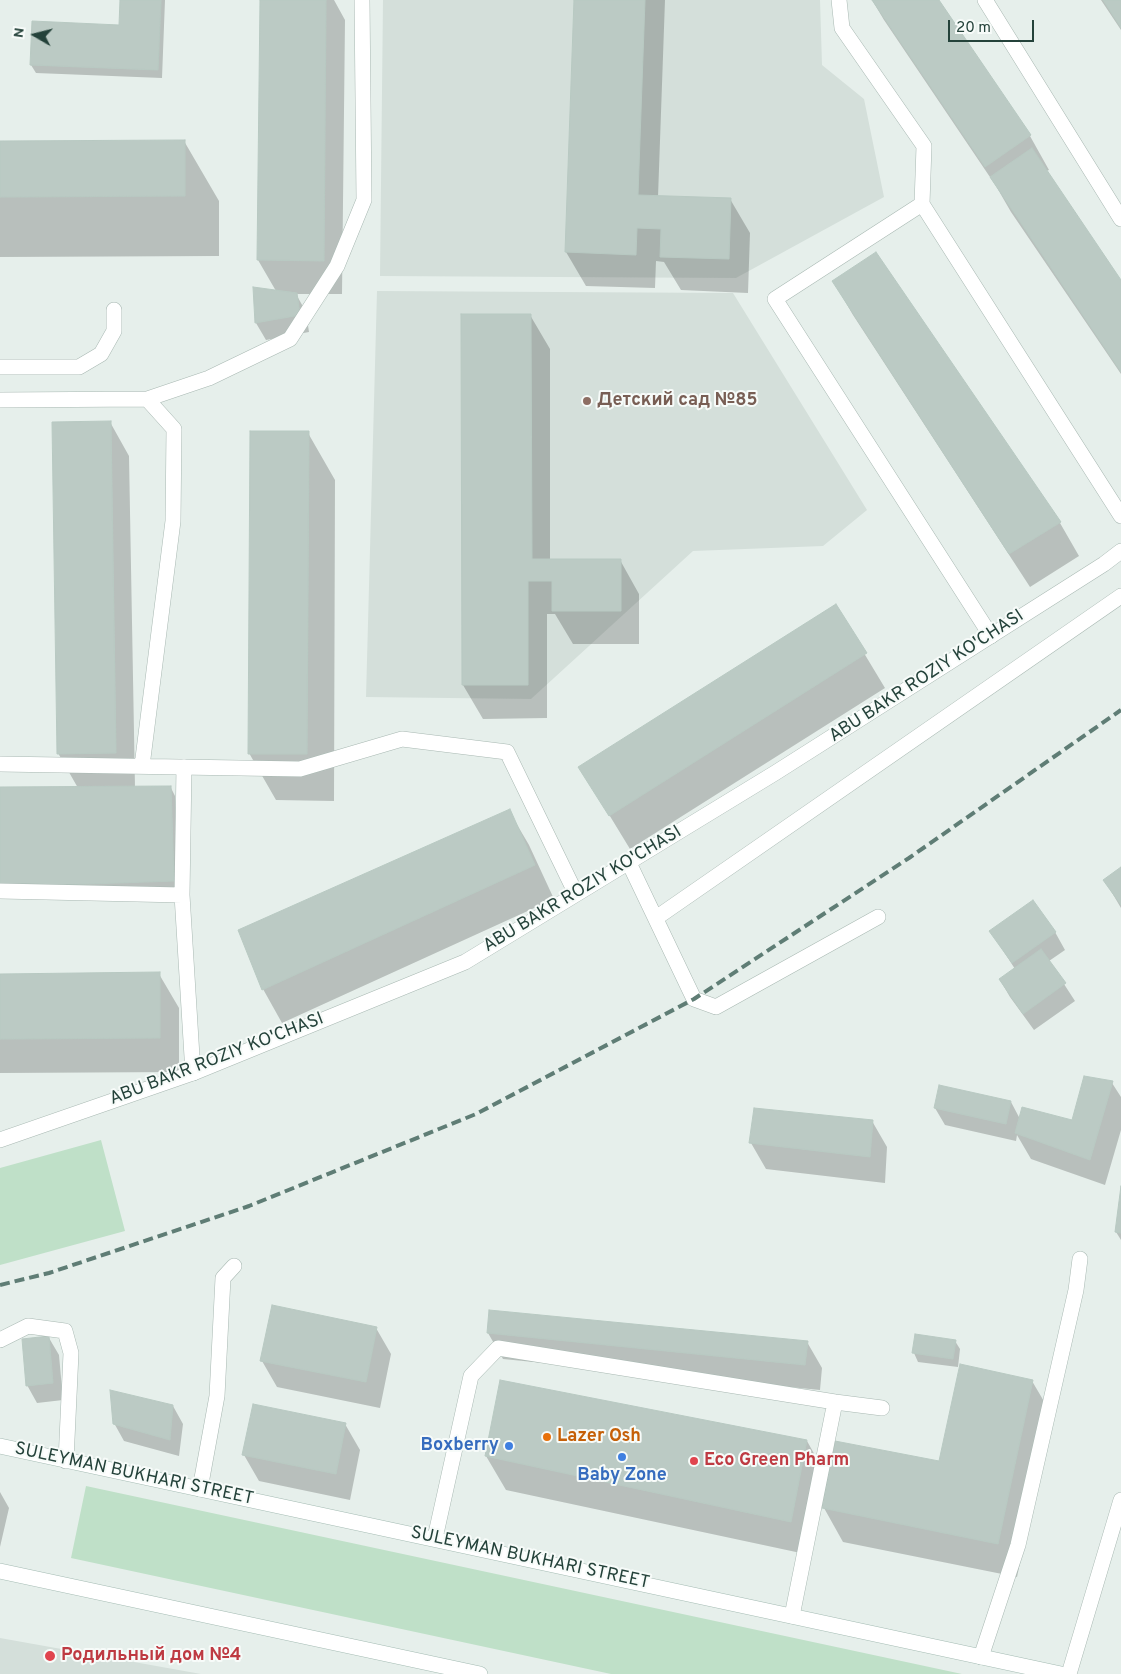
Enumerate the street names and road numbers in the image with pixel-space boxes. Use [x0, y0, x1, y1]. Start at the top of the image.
street label: ABU BAKR ROZIY KO'CHASI [826, 606, 1028, 748]
street label: ABU BAKR ROZIY KO'CHASI [480, 822, 686, 958]
street label: ABU BAKR ROZIY KO'CHASI [107, 1009, 327, 1111]
street label: SULEYMAN BUKHARI STREET [12, 1439, 256, 1511]
street label: SULEYMAN BUKHARI STREET [408, 1523, 652, 1595]

